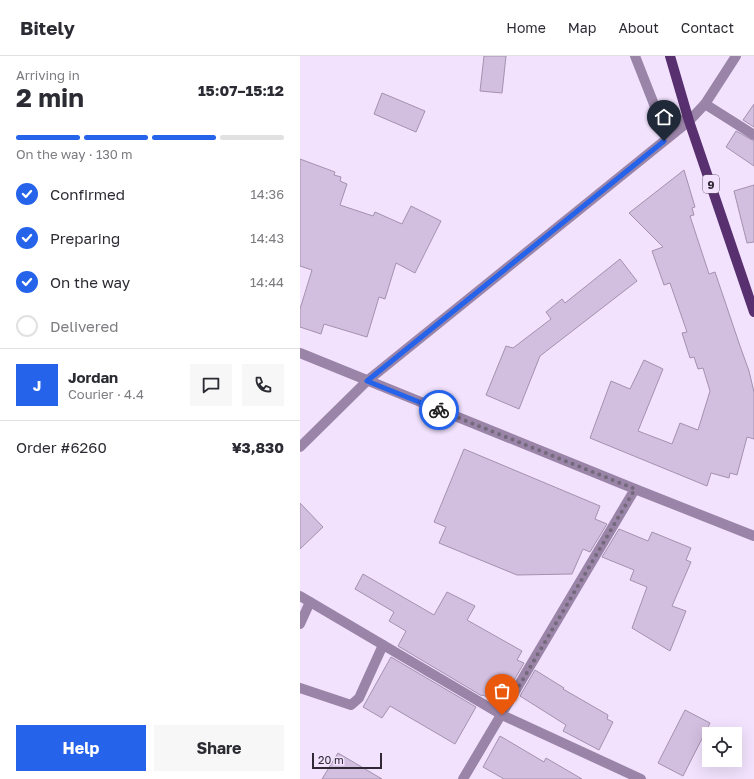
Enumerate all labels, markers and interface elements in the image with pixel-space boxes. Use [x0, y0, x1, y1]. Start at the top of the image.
text: Bitely [20, 16, 75, 39]
text: Home [506, 19, 546, 36]
text: Map [568, 19, 596, 36]
text: About [618, 19, 659, 36]
text: Contact [681, 19, 734, 36]
text: Arriving in [16, 67, 80, 83]
text: 15:07–15:12 [198, 81, 284, 99]
text: 2 min [16, 82, 84, 113]
pin [647, 100, 681, 141]
icon: home [653, 106, 675, 128]
text: On the way · 130 m [16, 146, 133, 162]
road number: 9 [703, 175, 719, 193]
icon: check [16, 183, 38, 205]
text: Confirmed [50, 185, 125, 203]
text: 14:36 [250, 186, 284, 202]
icon: check [16, 227, 38, 249]
text: Preparing [50, 229, 120, 247]
text: 14:43 [250, 230, 284, 246]
icon: check [16, 271, 38, 293]
text: On the way [50, 273, 130, 291]
text: 14:44 [250, 274, 284, 290]
text: Delivered [50, 317, 118, 335]
button: chat [190, 364, 232, 406]
button: phone [242, 364, 284, 406]
text: Jordan [68, 368, 118, 386]
text: J [33, 376, 41, 394]
text: Courier · 4.4 [68, 386, 144, 402]
courier [419, 390, 459, 430]
icon: bike [428, 399, 450, 421]
text: Order #6260 [16, 438, 107, 456]
text: ¥3,830 [232, 438, 284, 456]
pin [485, 674, 519, 715]
icon: bag [491, 680, 513, 702]
button: Help [16, 725, 146, 771]
button: Share [154, 725, 284, 771]
map controls [702, 727, 742, 767]
button: locate [702, 727, 742, 767]
scale bar [312, 751, 382, 770]
text: 20 m [318, 753, 344, 766]

